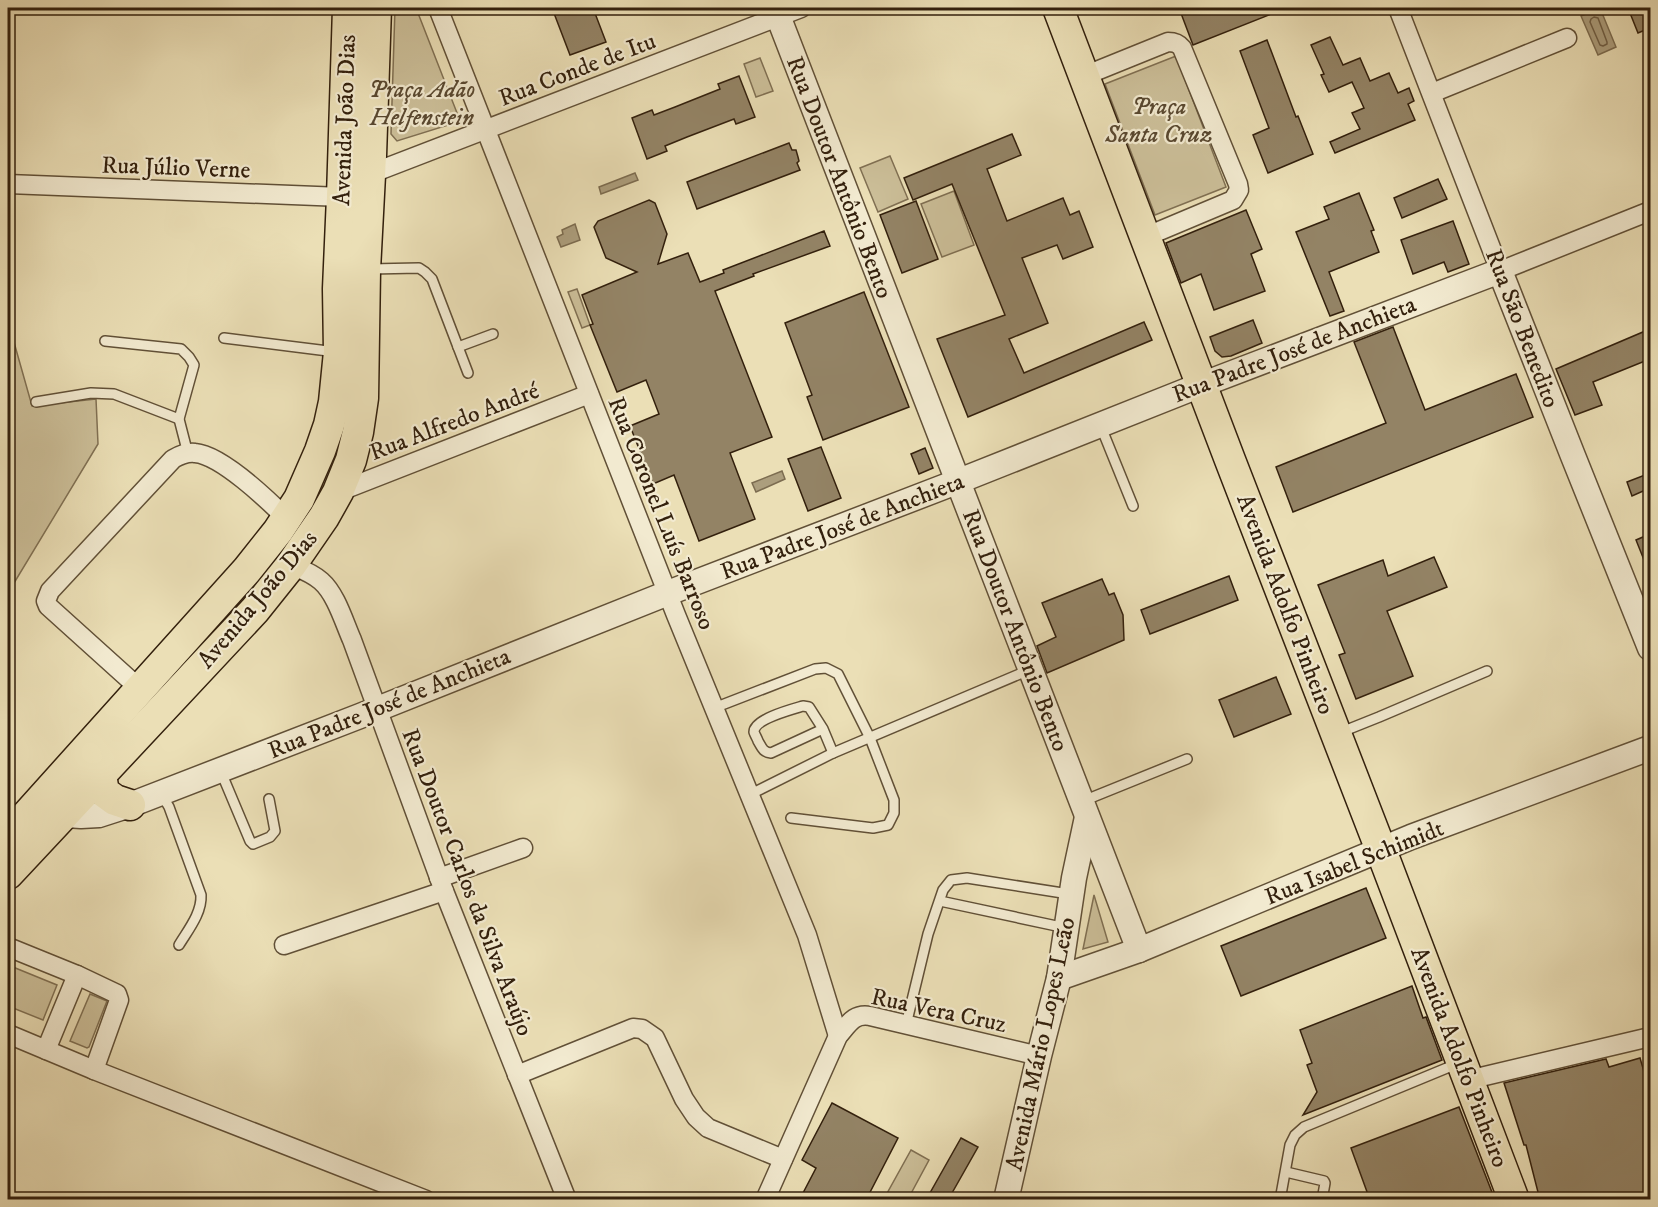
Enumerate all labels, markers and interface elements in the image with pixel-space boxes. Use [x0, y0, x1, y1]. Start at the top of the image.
street label: Rua Conde de Itu [495, 26, 660, 114]
street label: Avenida João Dias [327, 34, 363, 206]
street label: Rua Doutor Antônio Bento [779, 52, 899, 303]
park label: Praça Adão Helfenstein [369, 75, 475, 133]
park label: Praça Santa Cruz [1104, 92, 1213, 150]
street label: Rua Júlio Verne [101, 150, 251, 186]
street label: Rua São Benedito [1478, 245, 1566, 412]
street label: Rua Padre José de Anchieta [1168, 289, 1421, 410]
street label: Rua Alfredo André [365, 376, 543, 468]
street label: Rua Coronel Luís Barroso [601, 392, 722, 634]
street label: Rua Padre José de Anchieta [716, 466, 969, 587]
street label: Avenida Adolfo Pinheiro [1229, 490, 1341, 719]
street label: Rua Doutor Antônio Bento [955, 505, 1075, 756]
street label: Avenida João Dias [191, 524, 324, 675]
street label: Rua Padre José de Anchieta [264, 641, 516, 766]
street label: Rua Doutor Carlos da Silva Araújo [395, 724, 540, 1040]
street label: Rua Isabel Schimidt [1261, 813, 1448, 912]
street label: Avenida Mário Lopes Leão [999, 915, 1083, 1174]
street label: Avenida Adolfo Pinheiro [1403, 943, 1515, 1172]
street label: Rua Vera Cruz [868, 982, 1010, 1040]

